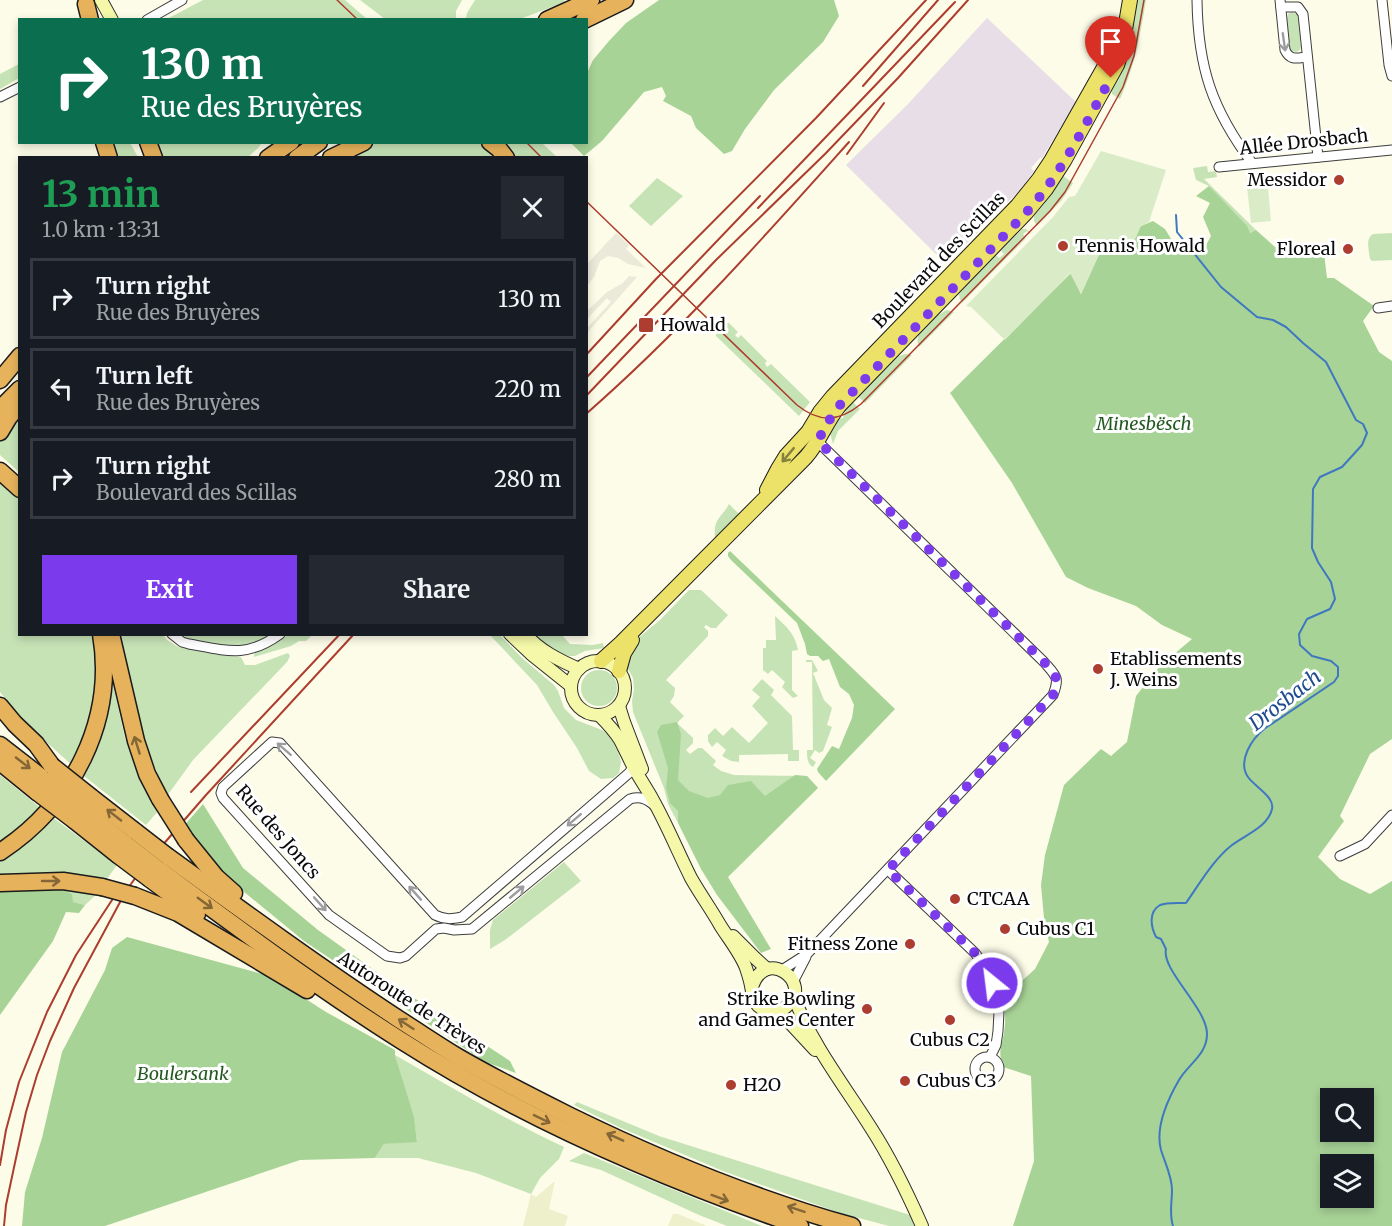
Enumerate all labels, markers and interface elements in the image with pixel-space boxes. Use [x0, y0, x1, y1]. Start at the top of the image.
pin [1085, 16, 1136, 78]
icon: arrive [1094, 25, 1127, 58]
one-way arrow [1279, 32, 1290, 51]
text: 130 m [141, 38, 263, 90]
icon: right [42, 42, 120, 120]
text: Rue des Bruyères [141, 90, 362, 124]
street label: Allée Drosbach [1237, 123, 1369, 160]
place label: Messidor [1247, 168, 1327, 191]
text: 13 min [42, 172, 160, 217]
marker: Messidor [1332, 173, 1346, 187]
button: close [501, 176, 564, 239]
street label: Boulevard des Scillas [868, 186, 1010, 333]
text: 1.0 km · 13:31 [42, 217, 160, 242]
place label: Tennis Howald [1075, 234, 1205, 257]
place label: Floreal [1277, 237, 1336, 260]
marker: Tennis Howald [1056, 239, 1070, 253]
marker: Floreal [1341, 242, 1355, 256]
text: Turn right [96, 272, 210, 300]
icon: right [45, 282, 78, 315]
text: 130 m [498, 285, 561, 313]
text: Rue des Bruyères [96, 300, 260, 325]
place label: Howald [660, 313, 726, 336]
marker: Howald [637, 316, 655, 334]
text: Turn left [96, 362, 193, 390]
icon: left [45, 372, 78, 405]
text: 220 m [494, 375, 561, 403]
text: Rue des Bruyères [96, 390, 260, 415]
park label: Minesbësch [1095, 412, 1192, 435]
one-way arrow [781, 447, 795, 462]
text: Turn right [96, 452, 210, 480]
icon: right [45, 462, 78, 495]
text: 280 m [494, 465, 561, 493]
text: Boulevard des Scillas [96, 480, 297, 505]
button: Exit [42, 555, 297, 624]
button: Share [309, 555, 564, 624]
place label: Etablissements J. Weins [1109, 647, 1242, 691]
marker: Etablissements J. Weins [1091, 662, 1105, 676]
water label: Drosbach [1243, 664, 1326, 736]
one-way arrow [131, 736, 142, 755]
one-way arrow [276, 742, 292, 755]
one-way arrow [14, 756, 30, 769]
street label: Rue des Joncs [231, 780, 326, 884]
one-way arrow [106, 808, 122, 821]
one-way arrow [567, 813, 582, 827]
one-way arrow [41, 875, 61, 887]
one-way arrow [408, 885, 422, 900]
one-way arrow [509, 885, 525, 898]
place label: CTCAA [967, 887, 1030, 910]
marker: CTCAA [948, 892, 962, 906]
one-way arrow [313, 896, 327, 911]
one-way arrow [197, 897, 213, 910]
place label: Cubus C1 [1017, 917, 1095, 940]
marker: Cubus C1 [998, 922, 1012, 936]
place label: Fitness Zone [788, 932, 898, 955]
marker: Fitness Zone [903, 937, 917, 951]
street label: Autoroute de Trèves [333, 945, 491, 1059]
position arrow [960, 951, 1024, 1015]
place label: Strike Bowling and Games Center [698, 987, 855, 1031]
marker: Strike Bowling and Games Center [860, 1002, 874, 1016]
marker: Cubus C2 [943, 1013, 957, 1027]
one-way arrow [398, 1017, 415, 1029]
place label: Cubus C2 [910, 1028, 990, 1051]
park label: Boulersank [137, 1062, 229, 1085]
place label: Cubus C3 [917, 1069, 997, 1092]
place label: H2O [743, 1073, 781, 1096]
marker: Cubus C3 [898, 1074, 912, 1088]
marker: H2O [724, 1078, 738, 1092]
map controls [1320, 1088, 1374, 1208]
button: search [1320, 1088, 1374, 1142]
one-way arrow [532, 1114, 550, 1126]
one-way arrow [606, 1131, 624, 1143]
button: layers [1320, 1154, 1374, 1208]
one-way arrow [710, 1193, 729, 1204]
one-way arrow [787, 1202, 806, 1213]

